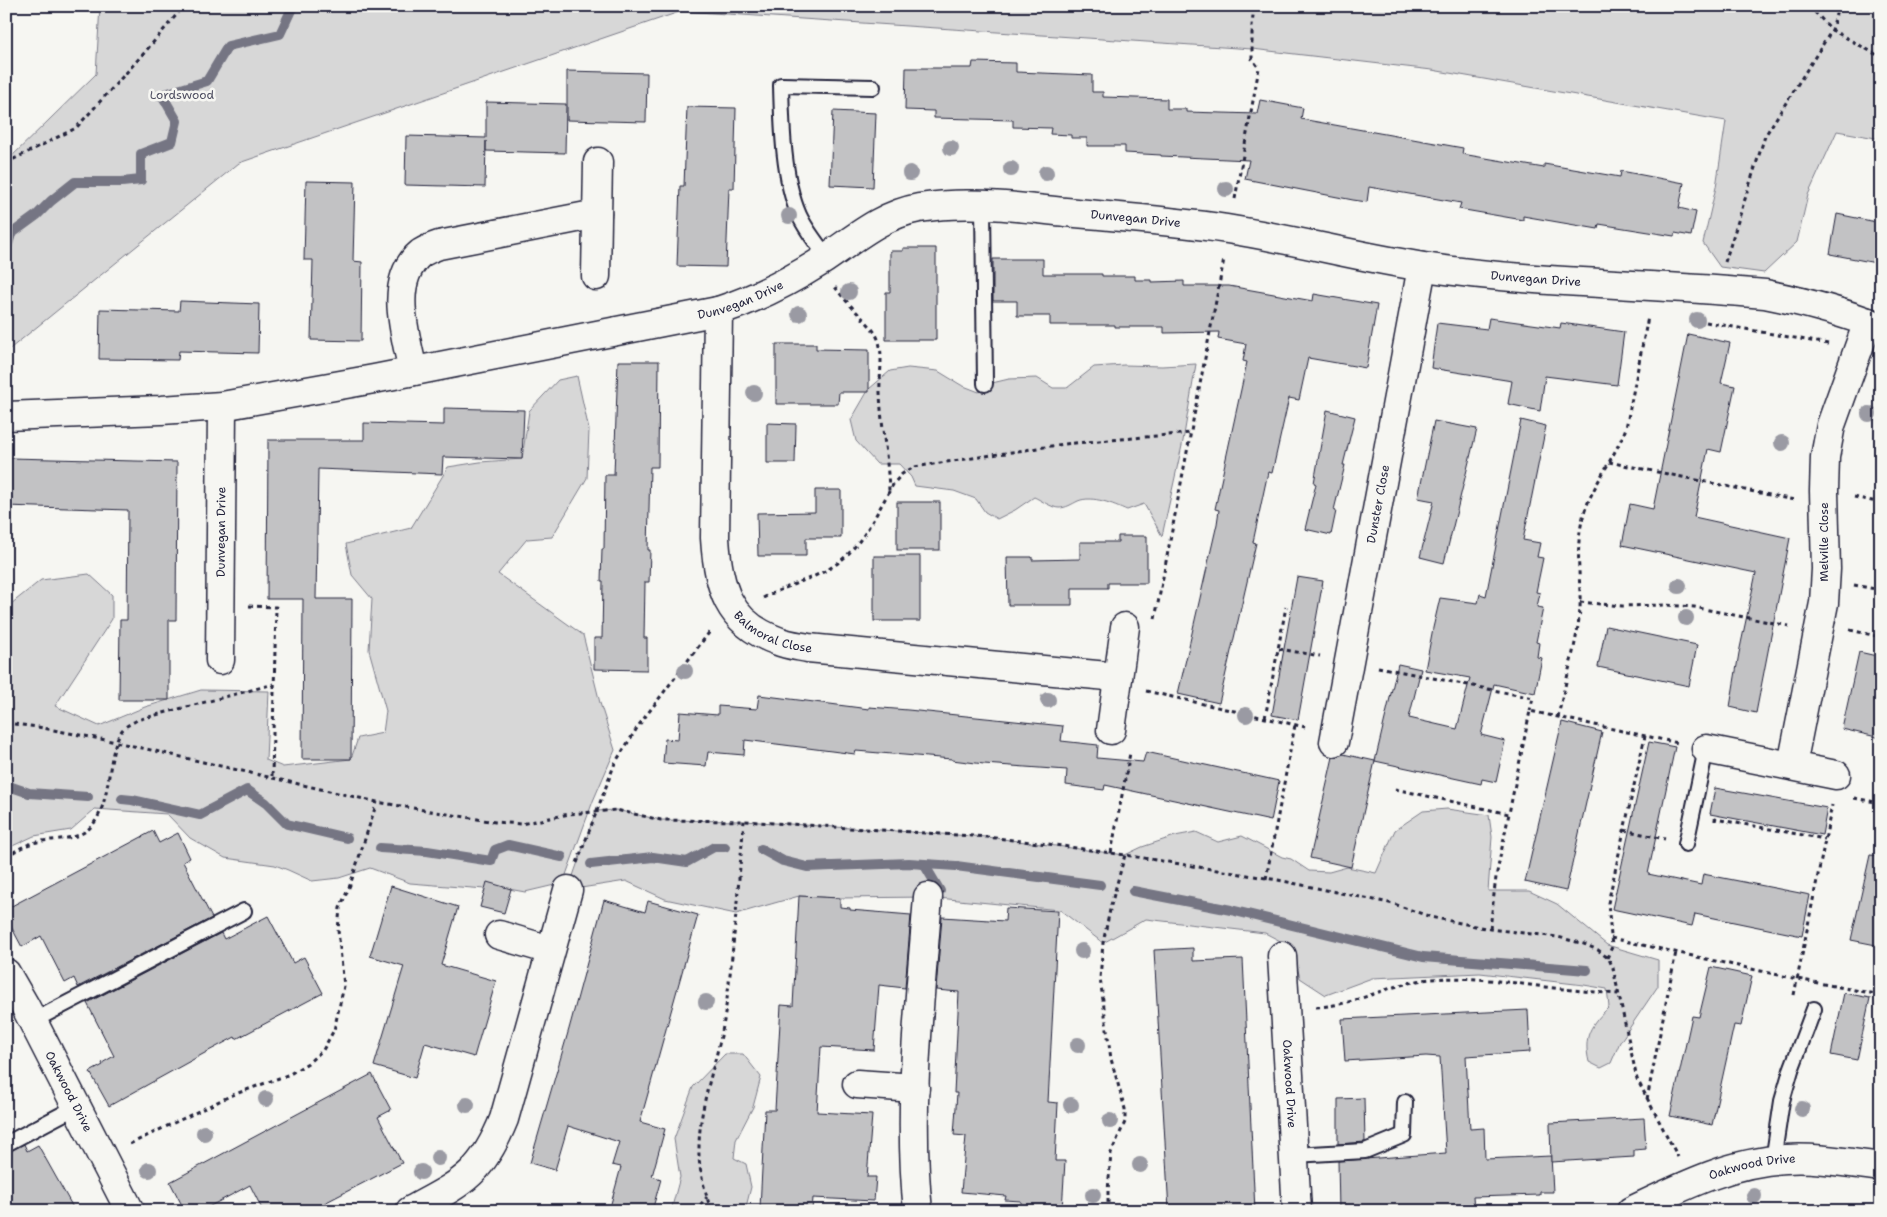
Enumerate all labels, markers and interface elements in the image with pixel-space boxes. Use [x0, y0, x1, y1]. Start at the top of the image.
park label: Lordswood [150, 87, 215, 103]
street label: Dunvegan Drive [1090, 206, 1182, 231]
street label: Dunvegan Drive [1490, 267, 1582, 290]
street label: Dunvegan Drive [696, 277, 786, 323]
street label: Dunster Close [1363, 463, 1393, 545]
street label: Dunvegan Drive [213, 486, 229, 577]
street label: Melville Close [1816, 502, 1832, 582]
street label: Balmoral Close [730, 608, 813, 656]
street label: Oakwood Drive [1279, 1039, 1300, 1129]
street label: Oakwood Drive [41, 1048, 96, 1135]
street label: Oakwood Drive [1706, 1151, 1796, 1184]

